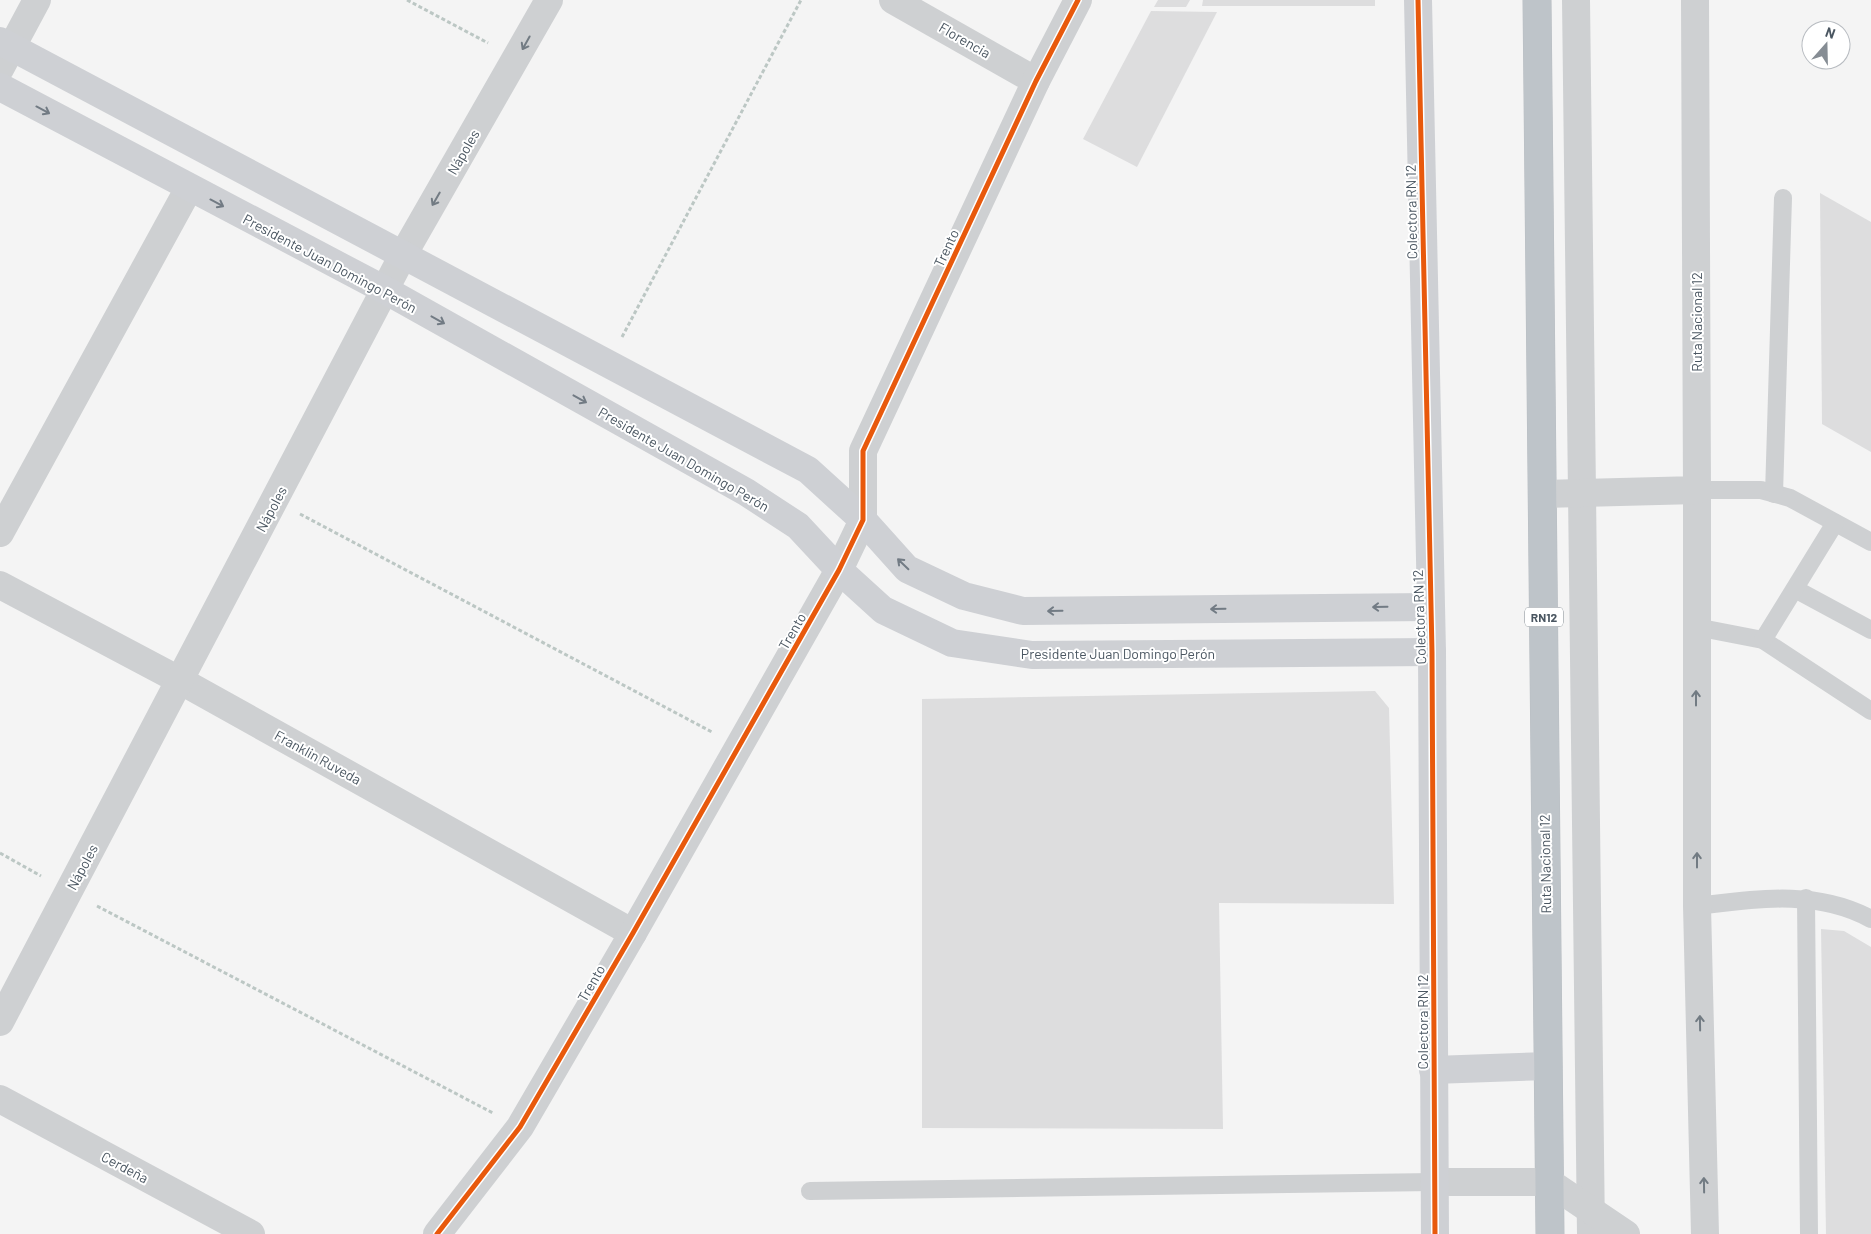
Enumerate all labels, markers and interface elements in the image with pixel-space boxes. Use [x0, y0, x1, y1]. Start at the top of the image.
street label: Florencia [936, 18, 994, 62]
north arrow [1801, 20, 1851, 70]
text: N [1823, 23, 1838, 42]
one-way arrow [520, 35, 530, 49]
one-way arrow [35, 106, 50, 116]
street label: Nápoles [443, 126, 483, 178]
street label: Colectora RN 12 [1402, 164, 1420, 260]
one-way arrow [430, 191, 440, 205]
one-way arrow [209, 199, 224, 208]
street label: Presidente Juan Domingo Perón [240, 210, 420, 316]
street label: Trento [930, 226, 962, 270]
street label: Ruta Nacional 12 [1688, 272, 1705, 372]
one-way arrow [431, 316, 445, 326]
one-way arrow [572, 395, 587, 405]
street label: Presidente Juan Domingo Perón [596, 403, 772, 515]
street label: Nápoles [252, 483, 290, 535]
one-way arrow [897, 558, 910, 570]
street label: Colectora RN 12 [1409, 569, 1429, 665]
one-way arrow [1373, 602, 1389, 612]
one-way arrow [1210, 604, 1226, 614]
one-way arrow [1048, 606, 1064, 616]
road number: RN12 [1525, 608, 1563, 626]
street label: Trento [775, 610, 809, 652]
street label: Presidente Juan Domingo Perón [1021, 645, 1215, 662]
one-way arrow [1691, 690, 1701, 706]
street label: Franklin Ruveda [272, 726, 364, 788]
street label: Ruta Nacional 12 [1536, 814, 1554, 914]
street label: Nápoles [63, 841, 101, 893]
one-way arrow [1692, 853, 1702, 869]
street label: Trento [574, 962, 608, 1004]
street label: Colectora RN 12 [1414, 975, 1431, 1069]
one-way arrow [1695, 1015, 1705, 1032]
street label: Cerdeña [99, 1148, 151, 1186]
one-way arrow [1699, 1178, 1709, 1194]

